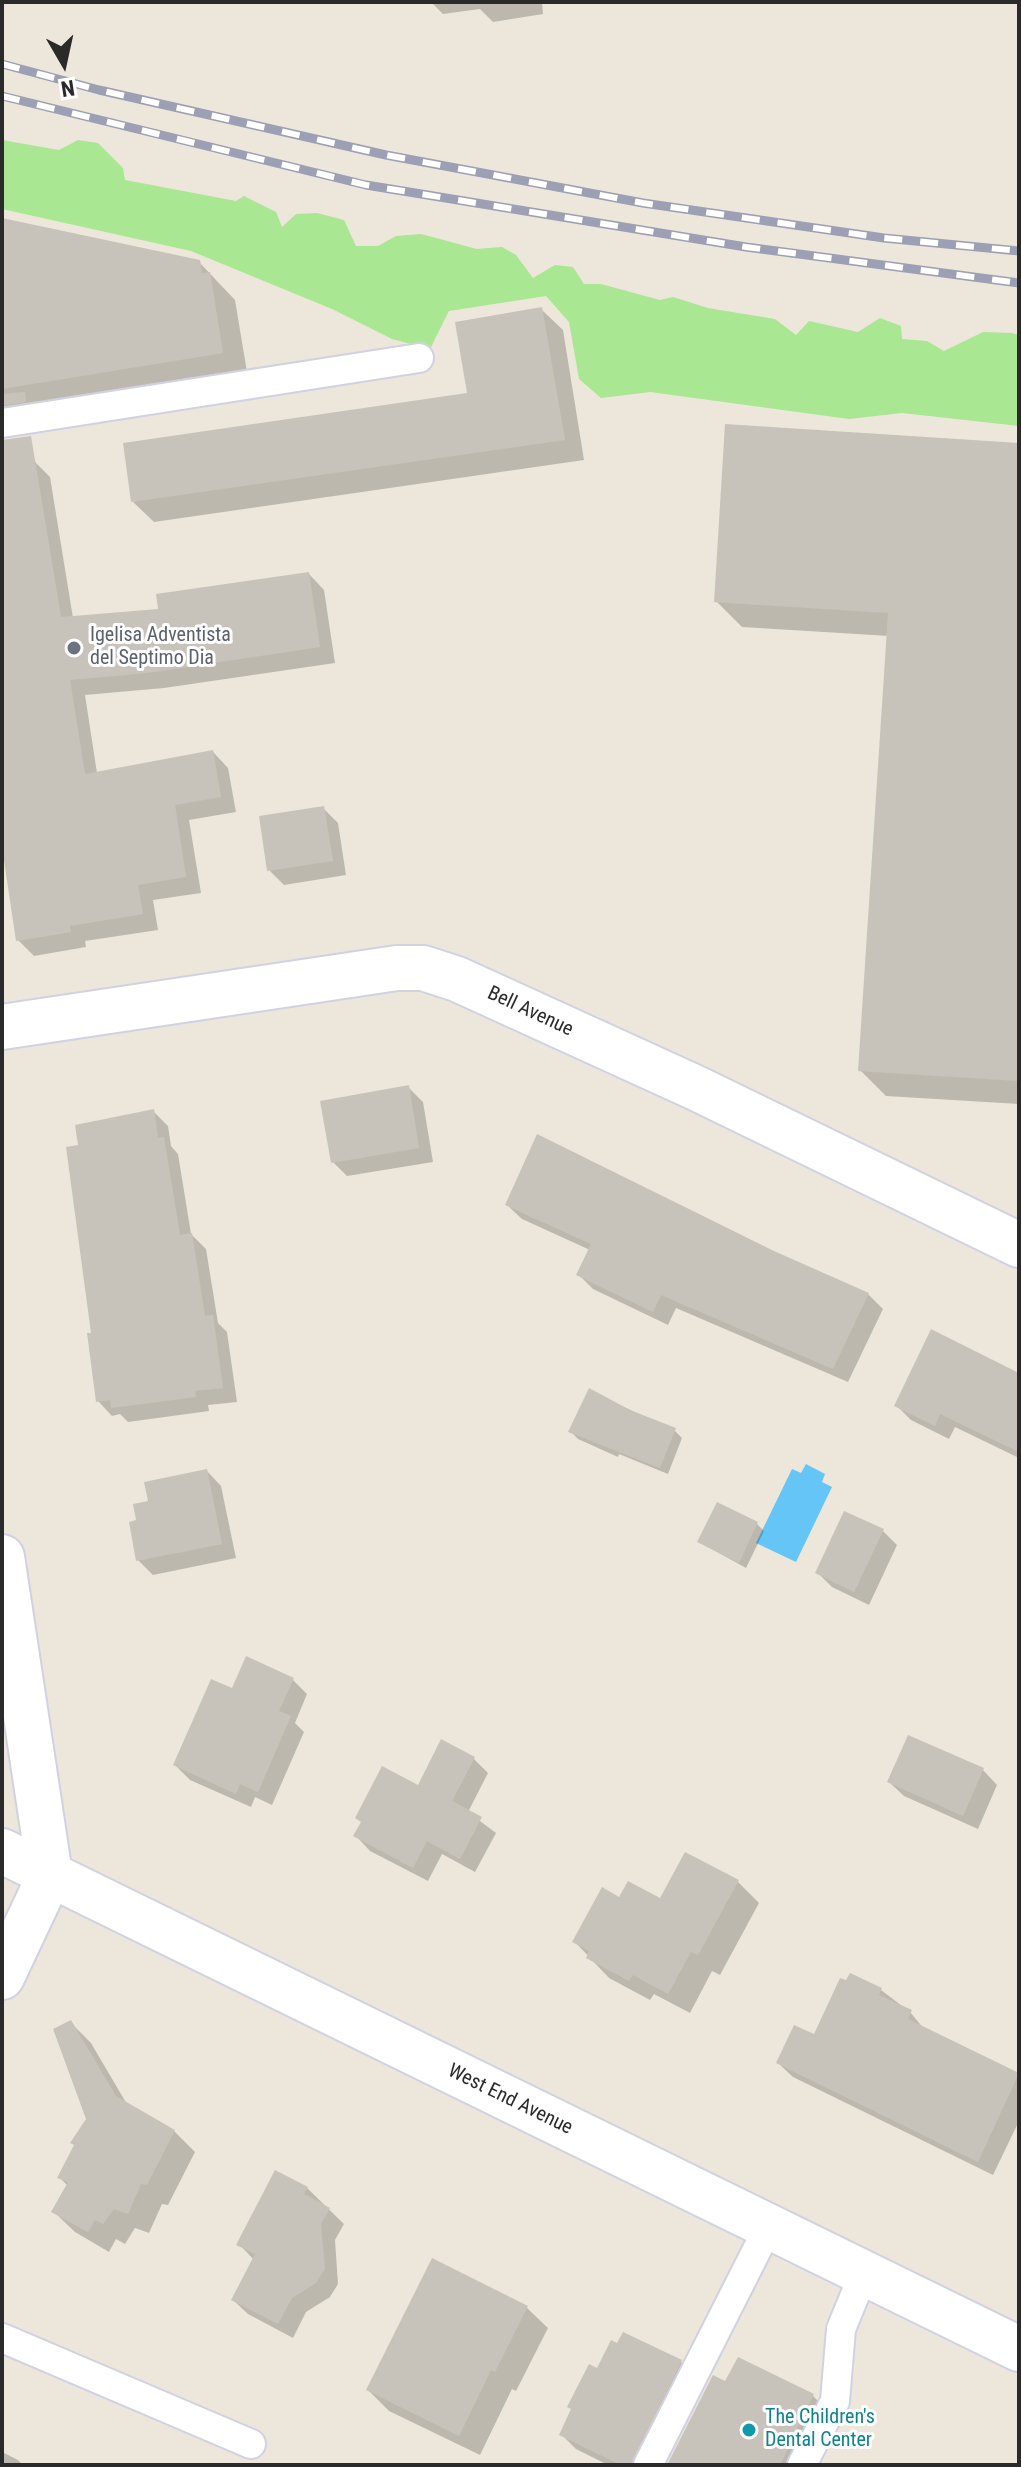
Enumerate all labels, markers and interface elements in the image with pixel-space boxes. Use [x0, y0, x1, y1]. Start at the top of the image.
north arrow [24, 24, 104, 104]
text: N [59, 75, 76, 102]
place label: Igelisa Adventista del Septimo Dia [90, 624, 231, 671]
marker: Igelisa Adventista del Septimo Dia [65, 639, 83, 657]
street label: Bell Avenue [483, 982, 577, 1042]
street label: West End Avenue [444, 2059, 576, 2141]
place label: The Children's Dental Center [765, 2406, 875, 2453]
marker: The Children's Dental Center [740, 2421, 758, 2439]

